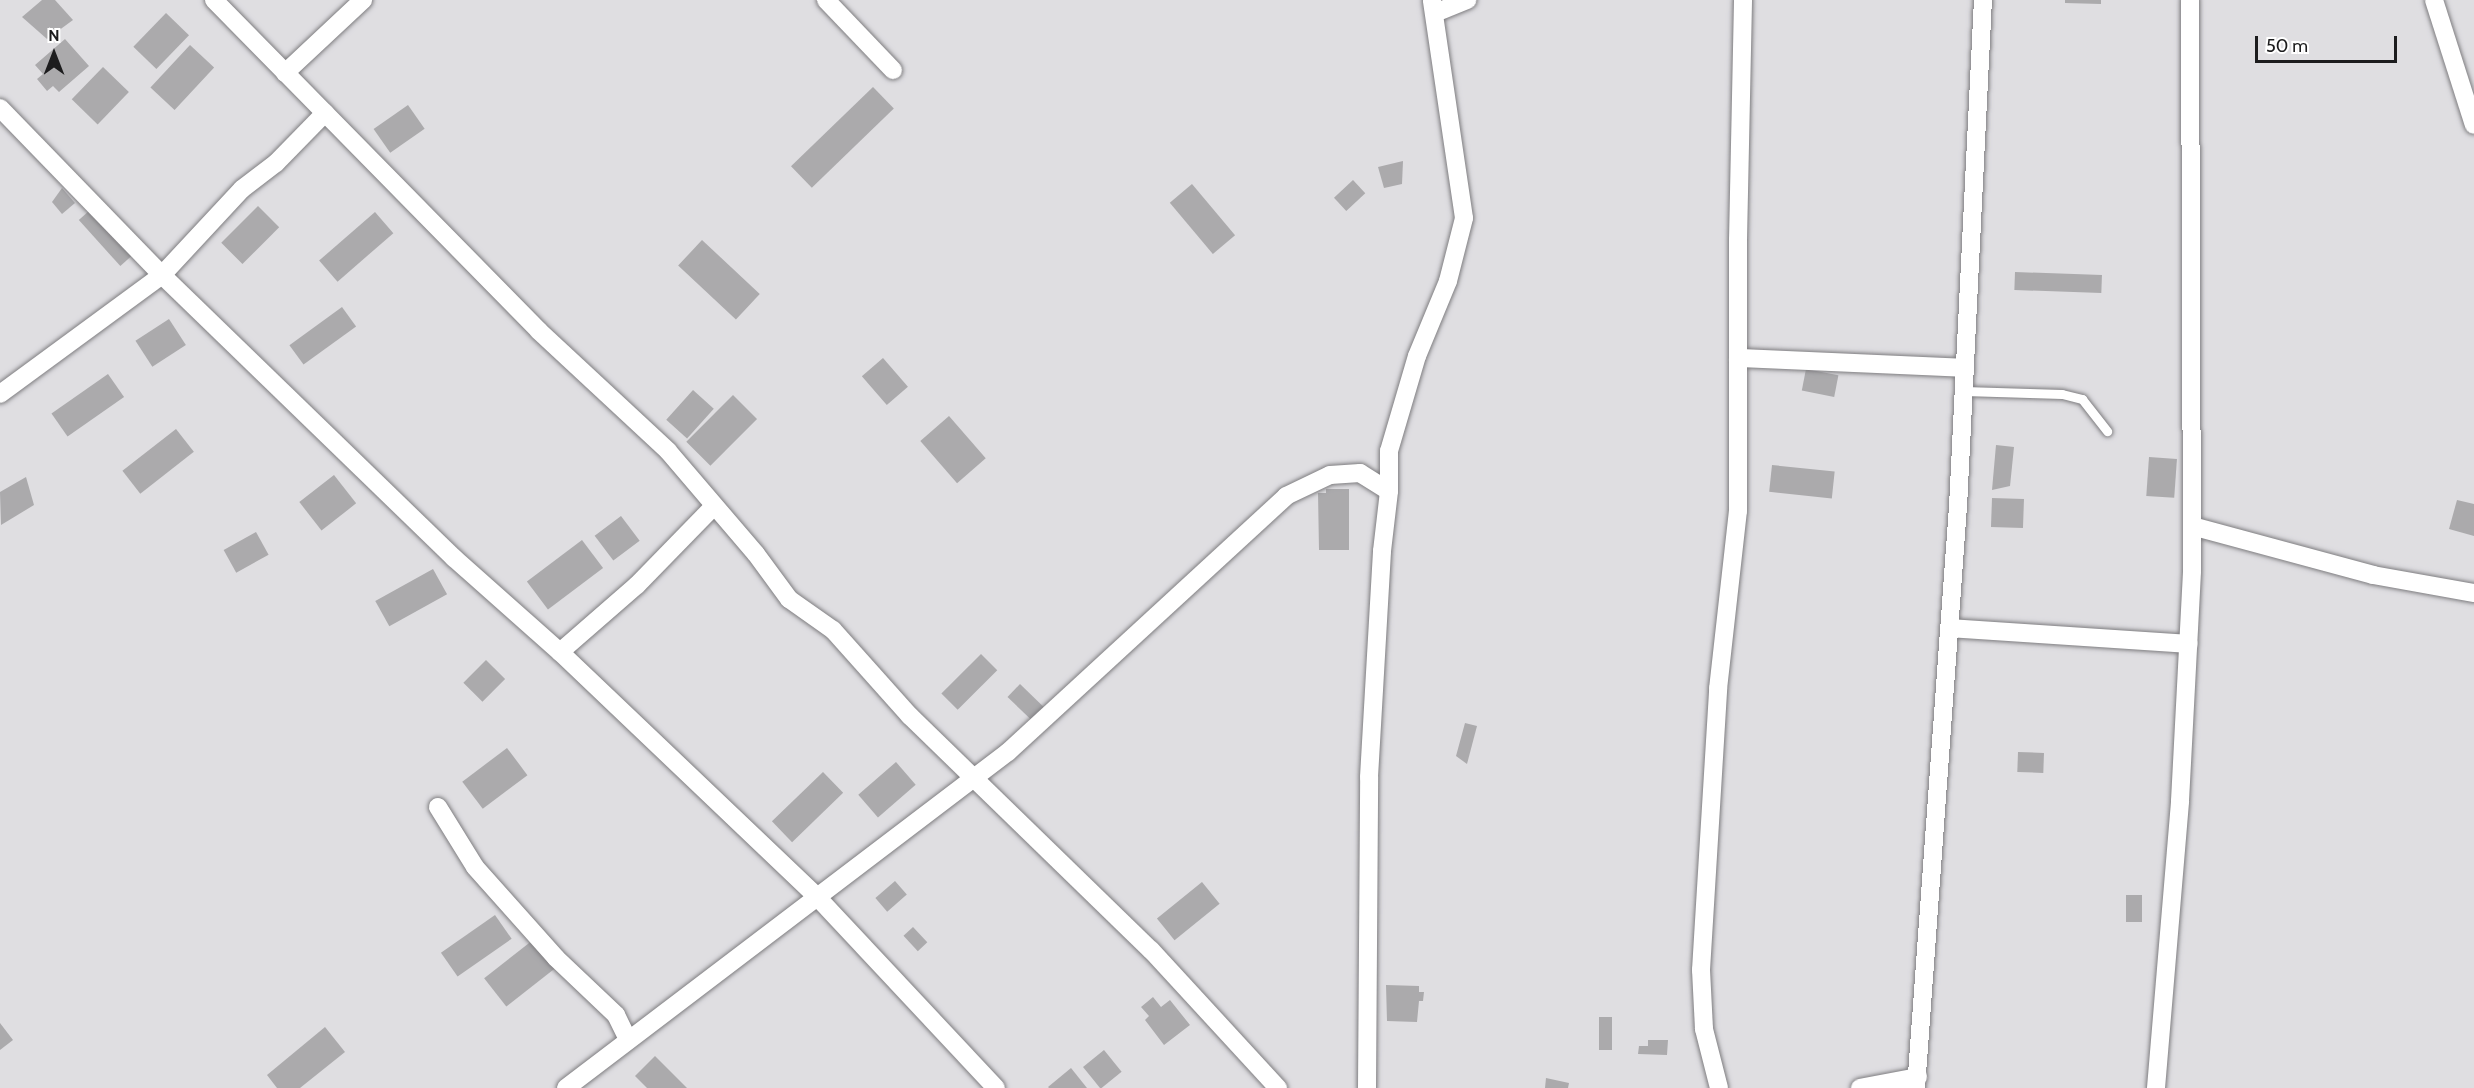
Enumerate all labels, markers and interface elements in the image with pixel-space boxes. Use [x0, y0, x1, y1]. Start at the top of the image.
north arrow [24, 24, 84, 84]
scale bar [2258, 24, 2400, 62]
text: N [48, 26, 60, 45]
text: 50 m [2266, 35, 2308, 57]

